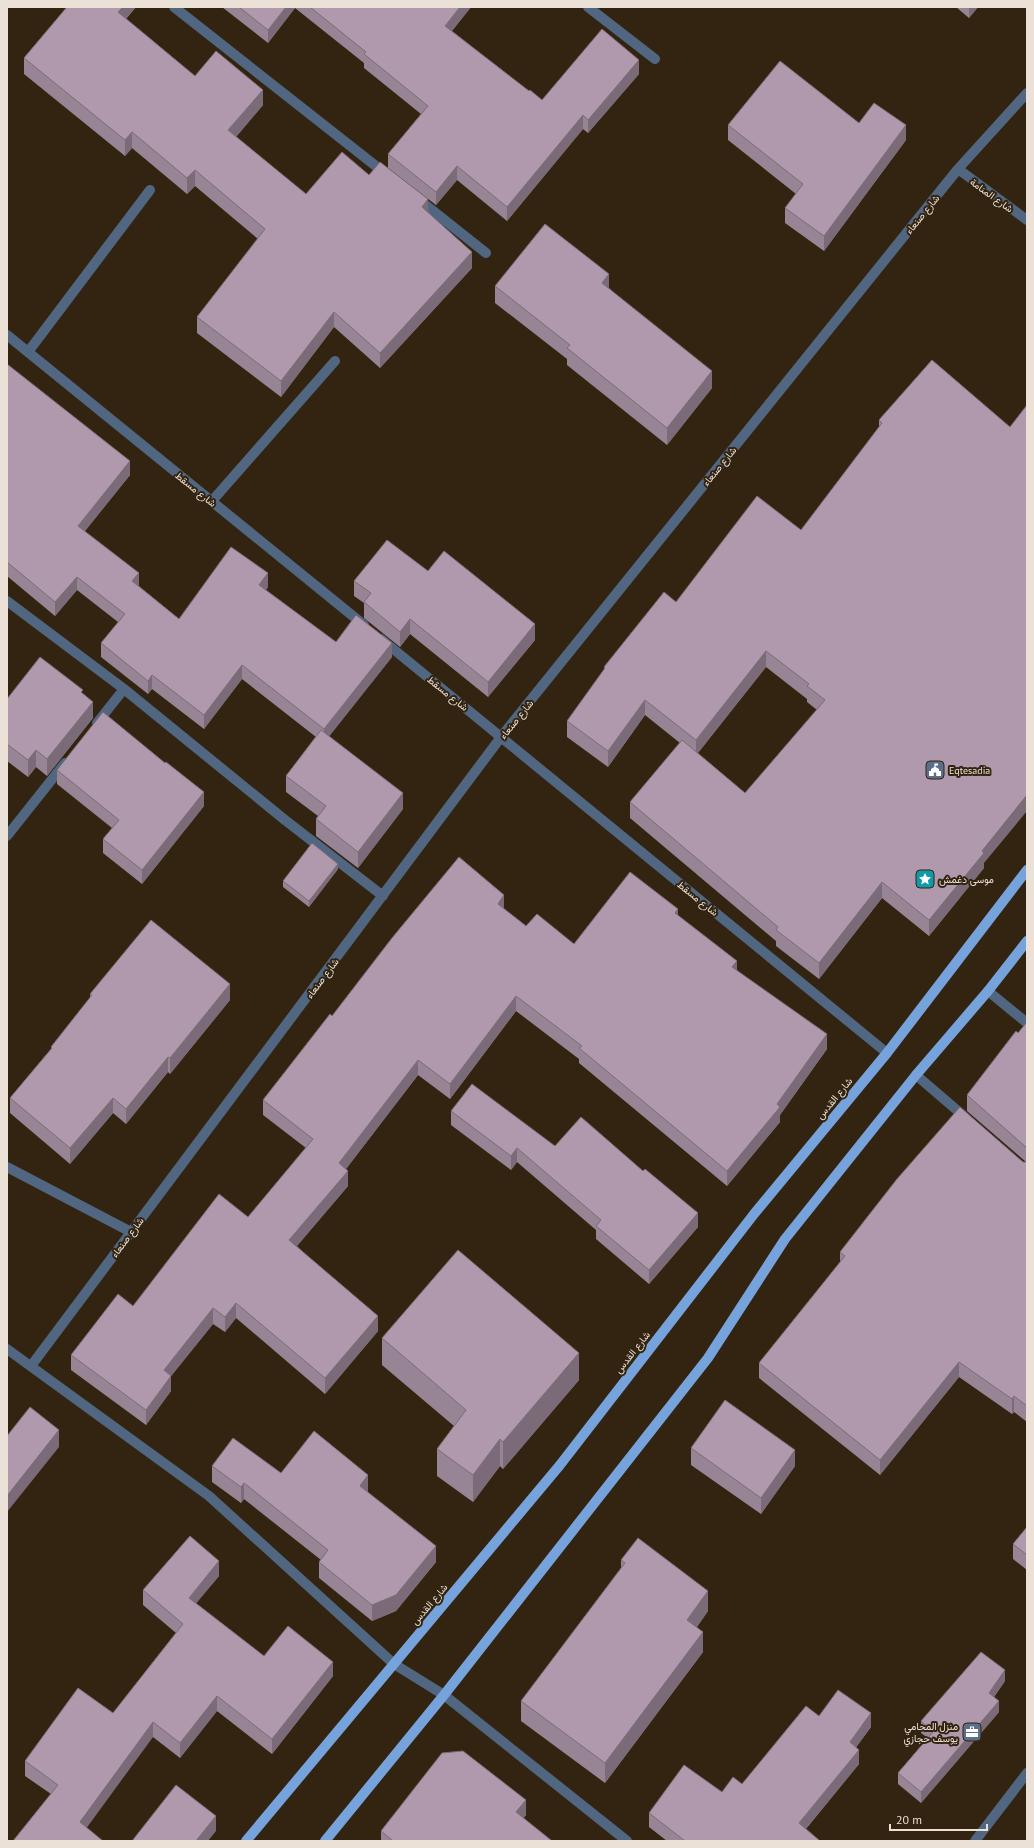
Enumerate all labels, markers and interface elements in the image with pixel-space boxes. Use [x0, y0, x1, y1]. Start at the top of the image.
street label: شارع المنامة [968, 175, 1016, 215]
street label: شارع صنعاء [903, 192, 942, 237]
street label: شارع صنعاء [700, 444, 739, 489]
street label: شارع مسقط [172, 469, 219, 510]
street label: شارع مسقط [424, 673, 471, 714]
street label: شارع صنعاء [497, 697, 536, 742]
public building icon: Eqtesadia [924, 759, 946, 781]
place label: Eqtesadia [949, 764, 990, 777]
place icon: موسى دغمش [914, 868, 936, 890]
place label: موسى دغمش [939, 873, 994, 886]
street label: شارع مسقط [674, 878, 721, 919]
street label: شارع صنعاء [303, 956, 342, 1001]
street label: شارع القدس [814, 1075, 855, 1122]
street label: شارع صنعاء [108, 1215, 147, 1260]
street label: شارع القدس [612, 1328, 653, 1376]
street label: شارع القدس [408, 1581, 451, 1628]
place label: منزل المحامي يوسف حجازي [903, 1720, 958, 1747]
office icon: منزل المحامي يوسف حجازي [961, 1721, 983, 1743]
scale bar [890, 1806, 987, 1832]
text: 20 m [896, 1812, 922, 1827]

